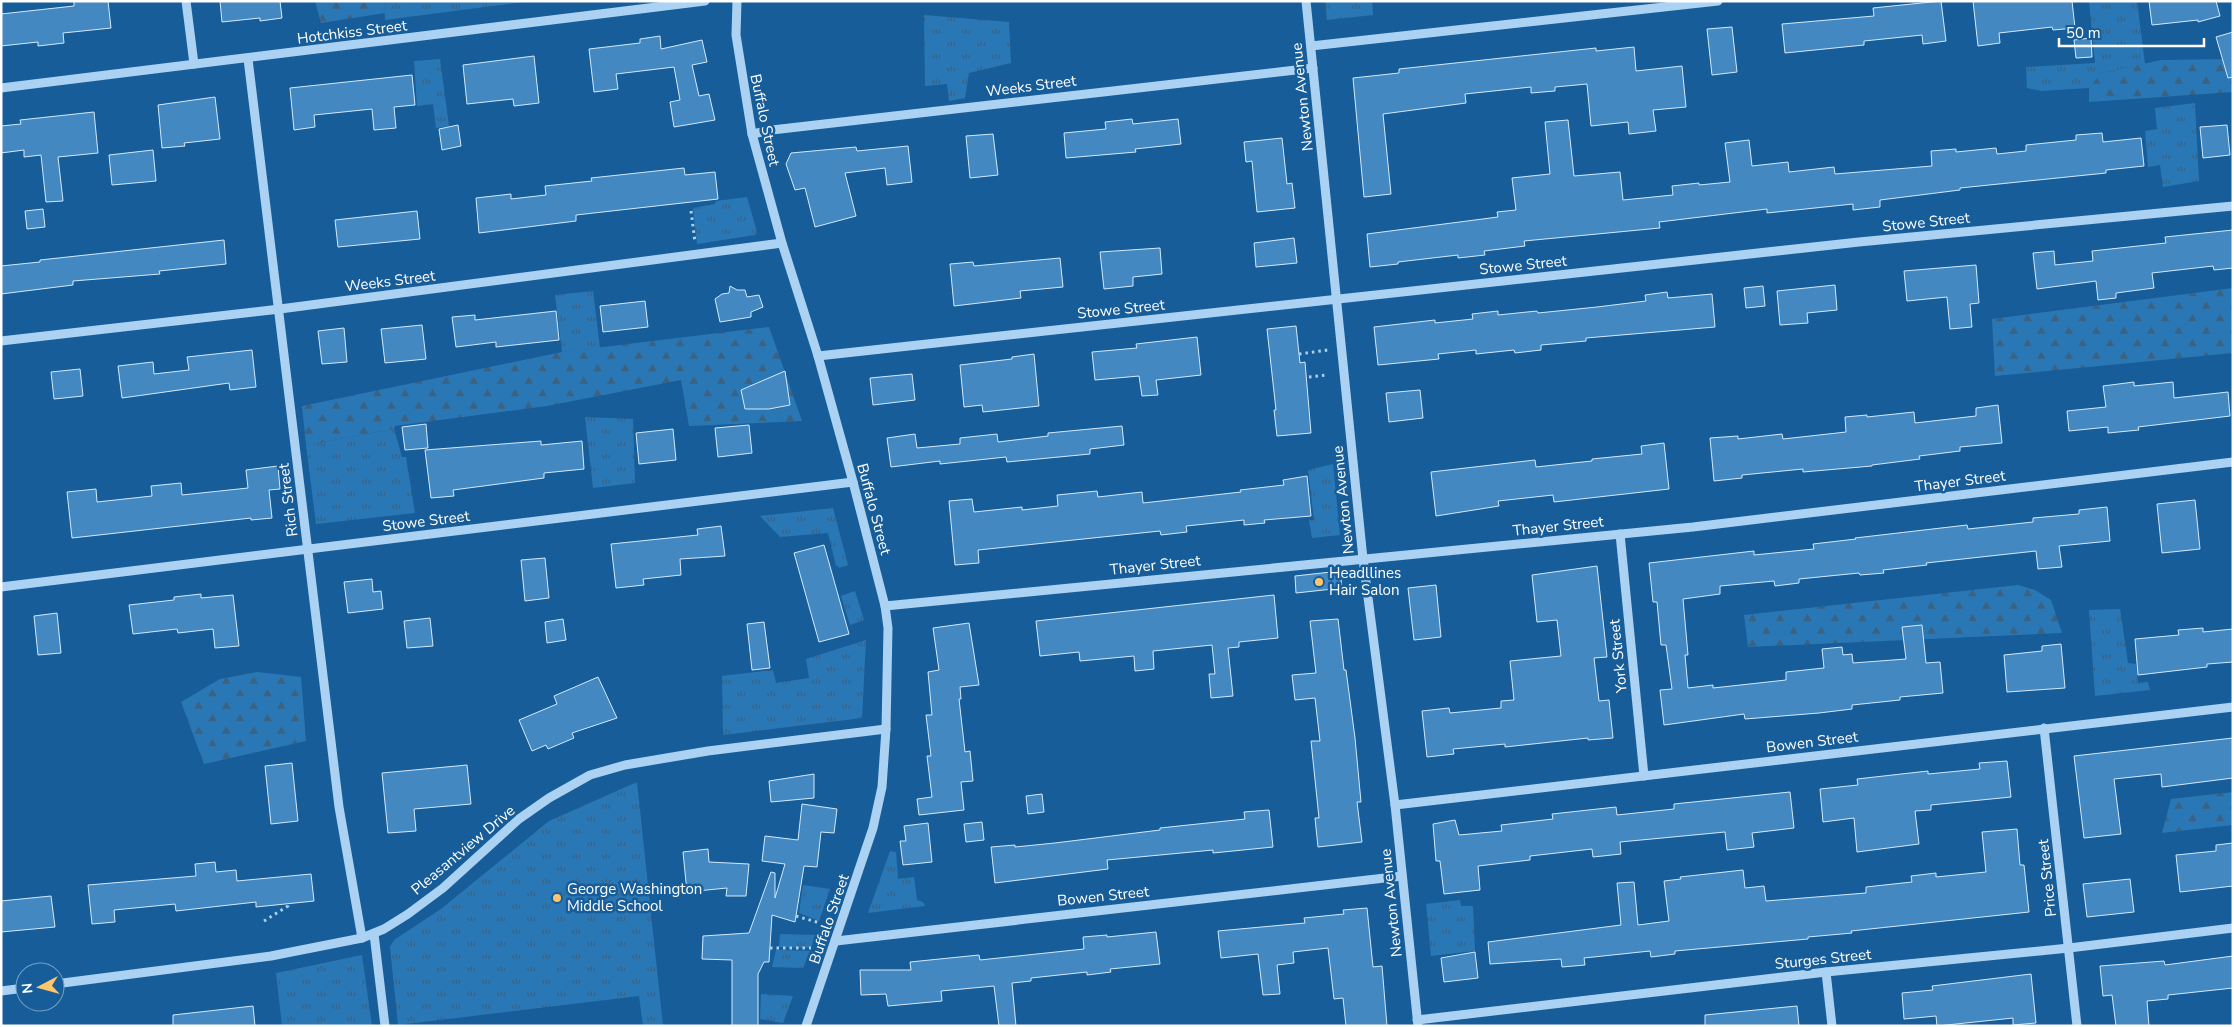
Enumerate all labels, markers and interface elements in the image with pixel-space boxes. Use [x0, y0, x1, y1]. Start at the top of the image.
street label: Hotchkiss Street [296, 15, 409, 49]
scale bar [2059, 15, 2204, 47]
text: 50 m [2066, 23, 2101, 43]
street label: Newton Avenue [1286, 42, 1318, 152]
street label: Weeks Street [985, 70, 1078, 101]
street label: Buffalo Street [745, 72, 785, 169]
street label: Stowe Street [1881, 207, 1971, 237]
street label: Stowe Street [1478, 250, 1568, 280]
street label: Weeks Street [344, 265, 437, 296]
street label: Stowe Street [1076, 294, 1166, 324]
street label: Newton Avenue [1327, 445, 1359, 555]
street label: Rich Street [273, 461, 302, 538]
street label: Buffalo Street [852, 461, 896, 558]
street label: Thayer Street [1914, 465, 2007, 496]
street label: Stowe Street [381, 506, 472, 536]
street label: Thayer Street [1512, 511, 1605, 541]
street label: Thayer Street [1109, 550, 1202, 580]
place label: Headllines Hair Salon [1329, 563, 1401, 600]
marker: Headllines Hair Salon [1313, 576, 1325, 588]
street label: York Street [1604, 618, 1632, 695]
street label: Bowen Street [1765, 726, 1860, 758]
street label: Pleasantview Drive [407, 801, 519, 899]
street label: Price Street [2033, 838, 2061, 918]
street label: Newton Avenue [1375, 848, 1407, 958]
street label: Buffalo Street [804, 871, 854, 967]
place label: George Washington Middle School [567, 879, 702, 916]
street label: Bowen Street [1056, 881, 1151, 911]
marker: George Washington Middle School [551, 892, 563, 904]
street label: Sturges Street [1774, 944, 1873, 974]
north arrow [15, 962, 65, 1012]
text: N [18, 982, 38, 995]

